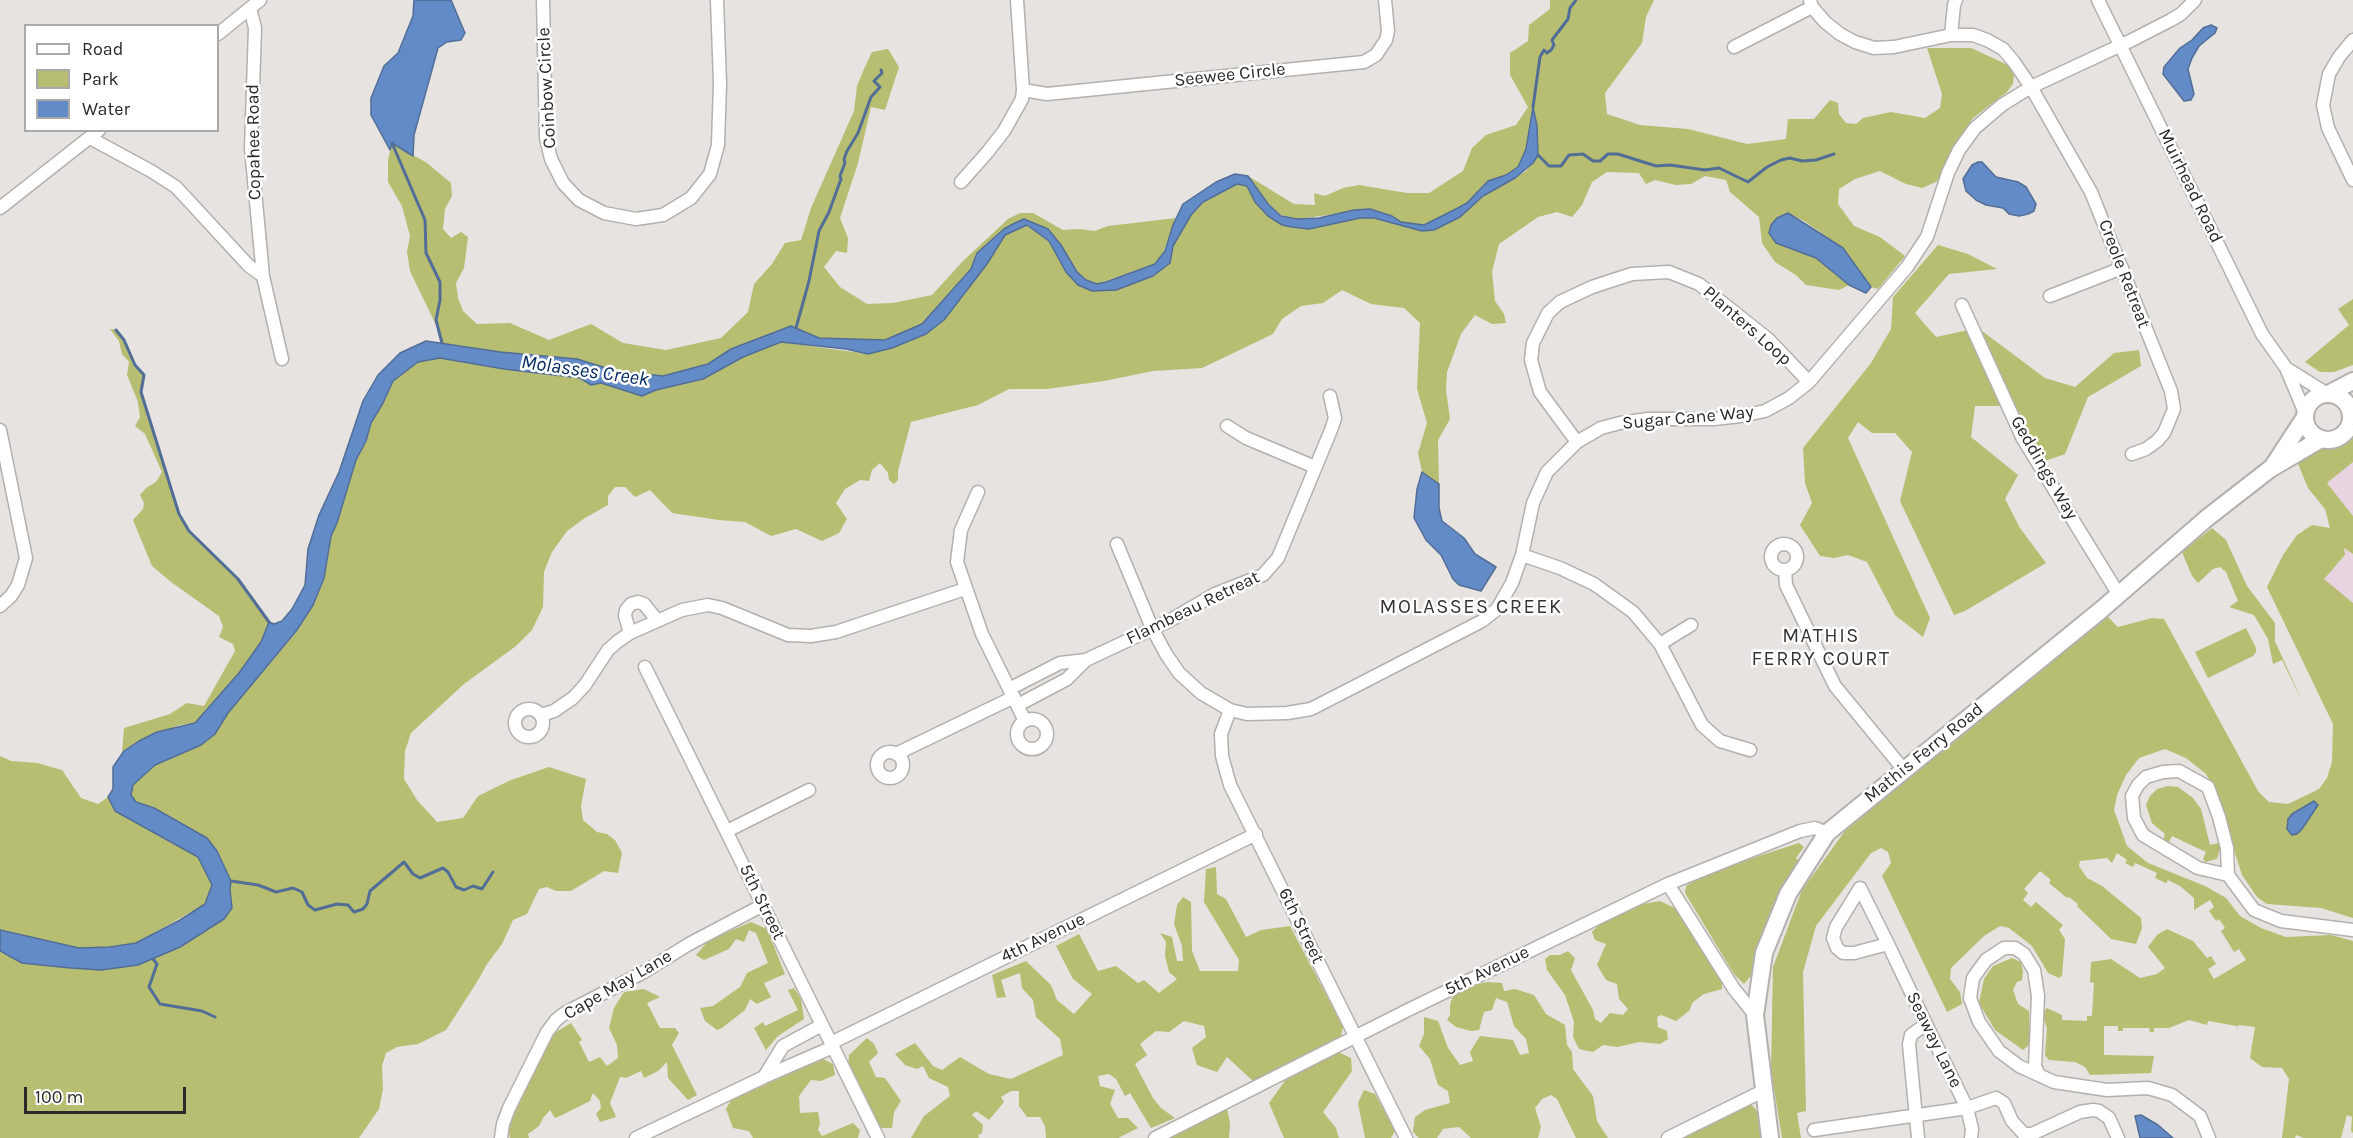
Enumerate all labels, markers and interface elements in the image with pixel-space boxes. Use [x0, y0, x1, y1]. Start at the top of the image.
legend [24, 24, 219, 132]
street label: Coinbow Circle [533, 27, 561, 149]
text: Road [82, 38, 123, 60]
street label: Seewee Circle [1173, 58, 1287, 92]
text: Park [82, 68, 119, 90]
street label: Copahee Road [242, 84, 266, 200]
text: Water [82, 98, 130, 120]
street label: Muirhead Road [2153, 125, 2227, 247]
street label: Creole Retreat [2093, 217, 2155, 331]
street label: Planters Loop [1698, 282, 1796, 370]
water label: Molasses Creek [520, 350, 650, 392]
street label: Sugar Cane Way [1621, 401, 1755, 435]
street label: Geddings Way [2006, 412, 2082, 524]
street label: Flambeau Retreat [1123, 566, 1263, 650]
district label: MOLASSES CREEK [1379, 595, 1563, 619]
district label: MATHIS FERRY COURT [1752, 624, 1890, 671]
street label: Mathis Ferry Road [1860, 698, 1988, 808]
street label: 5th Street [734, 861, 790, 943]
street label: 6th Street [1273, 885, 1329, 967]
street label: 4th Avenue [997, 908, 1089, 968]
street label: 5th Avenue [1441, 941, 1533, 1001]
street label: Cape May Lane [560, 945, 676, 1025]
street label: Seaway Lane [1901, 988, 1967, 1092]
scale bar [27, 1075, 189, 1113]
text: 100 m [35, 1086, 83, 1108]

